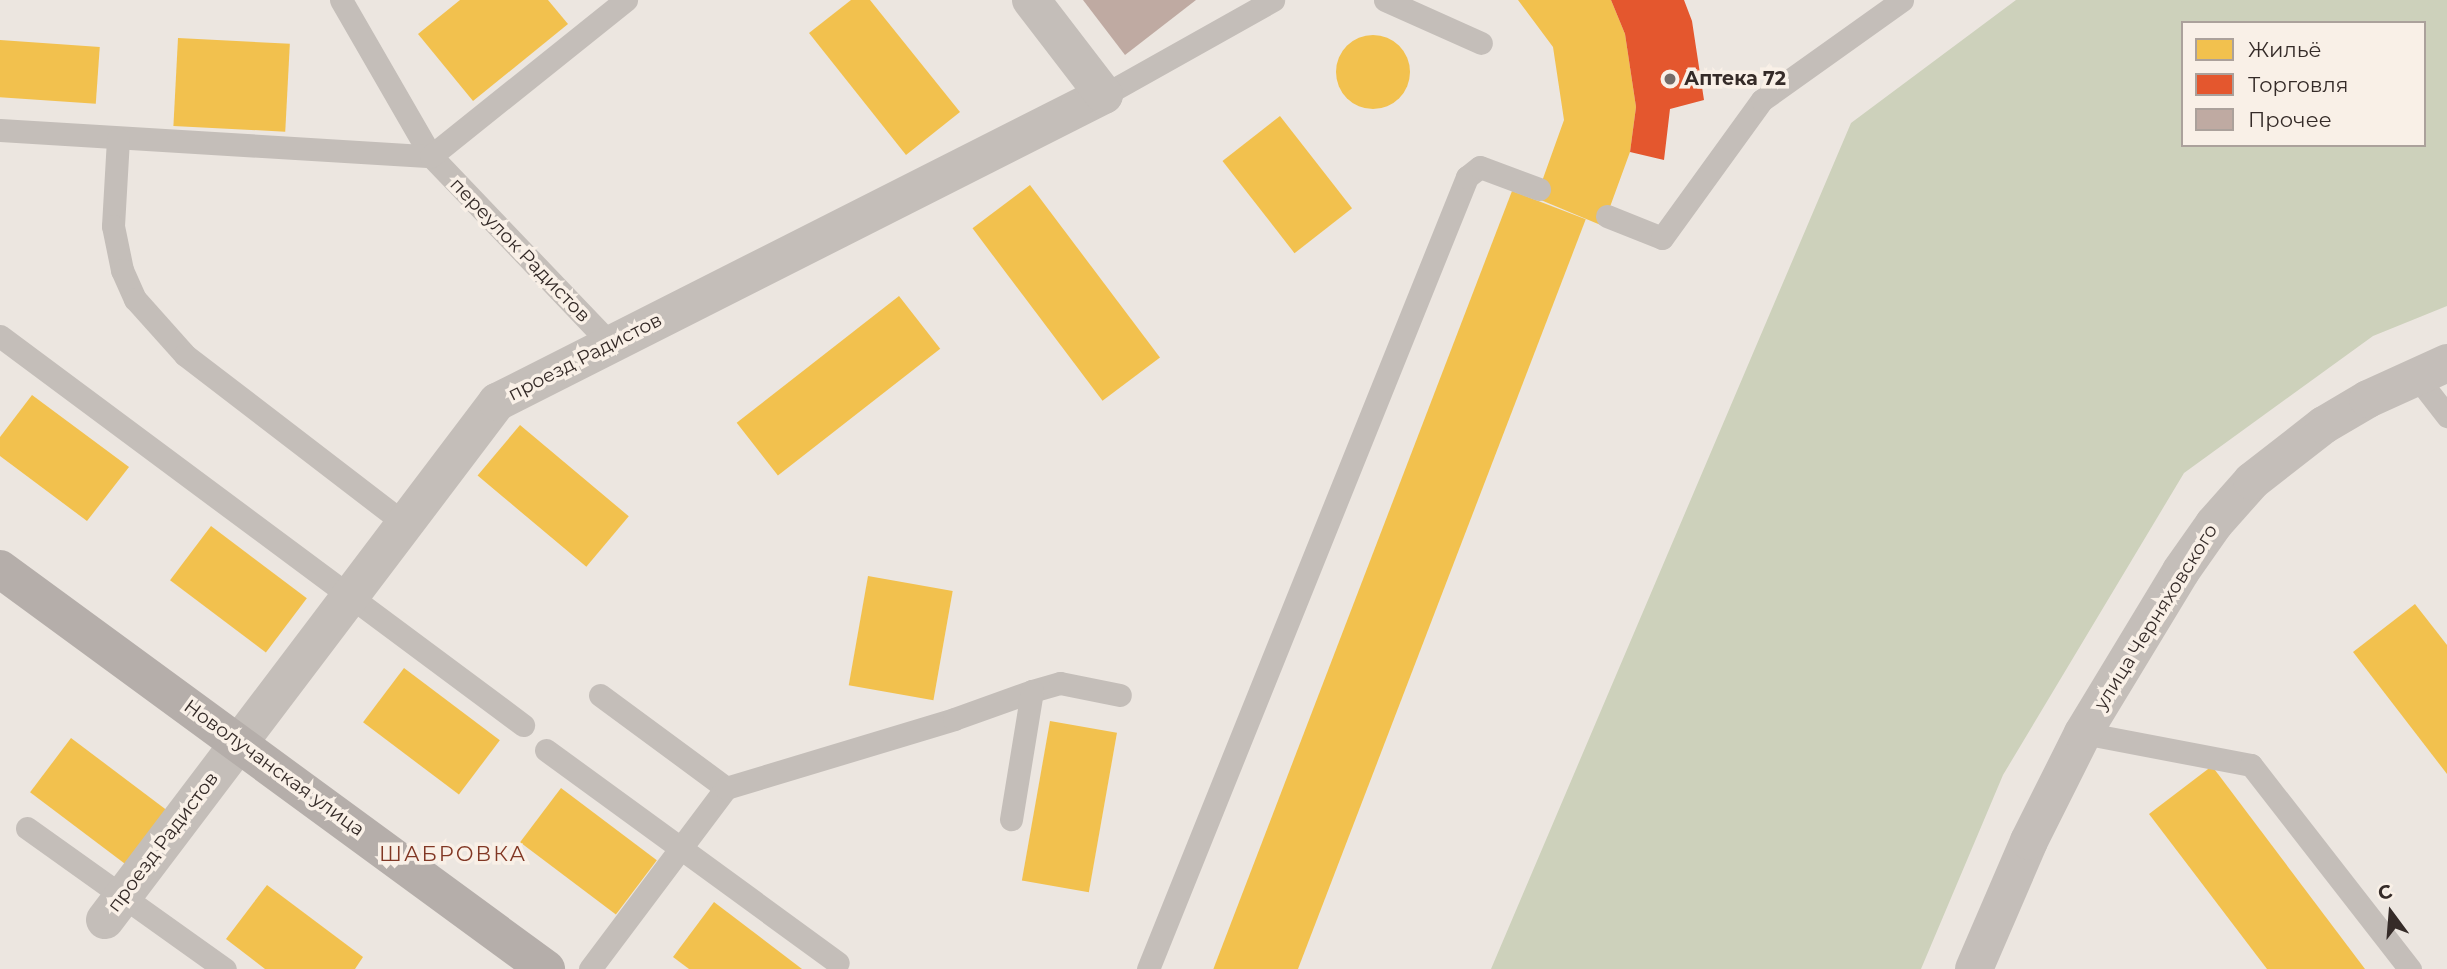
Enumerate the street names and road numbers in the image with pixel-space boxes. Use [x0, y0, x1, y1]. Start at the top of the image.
street label: переулок Радистов [445, 173, 595, 327]
street label: проезд Радистов [504, 308, 666, 406]
street label: улица Черняховского [2090, 520, 2222, 714]
street label: Новолучанская улица [179, 695, 369, 841]
street label: проезд Радистов [103, 767, 223, 917]

